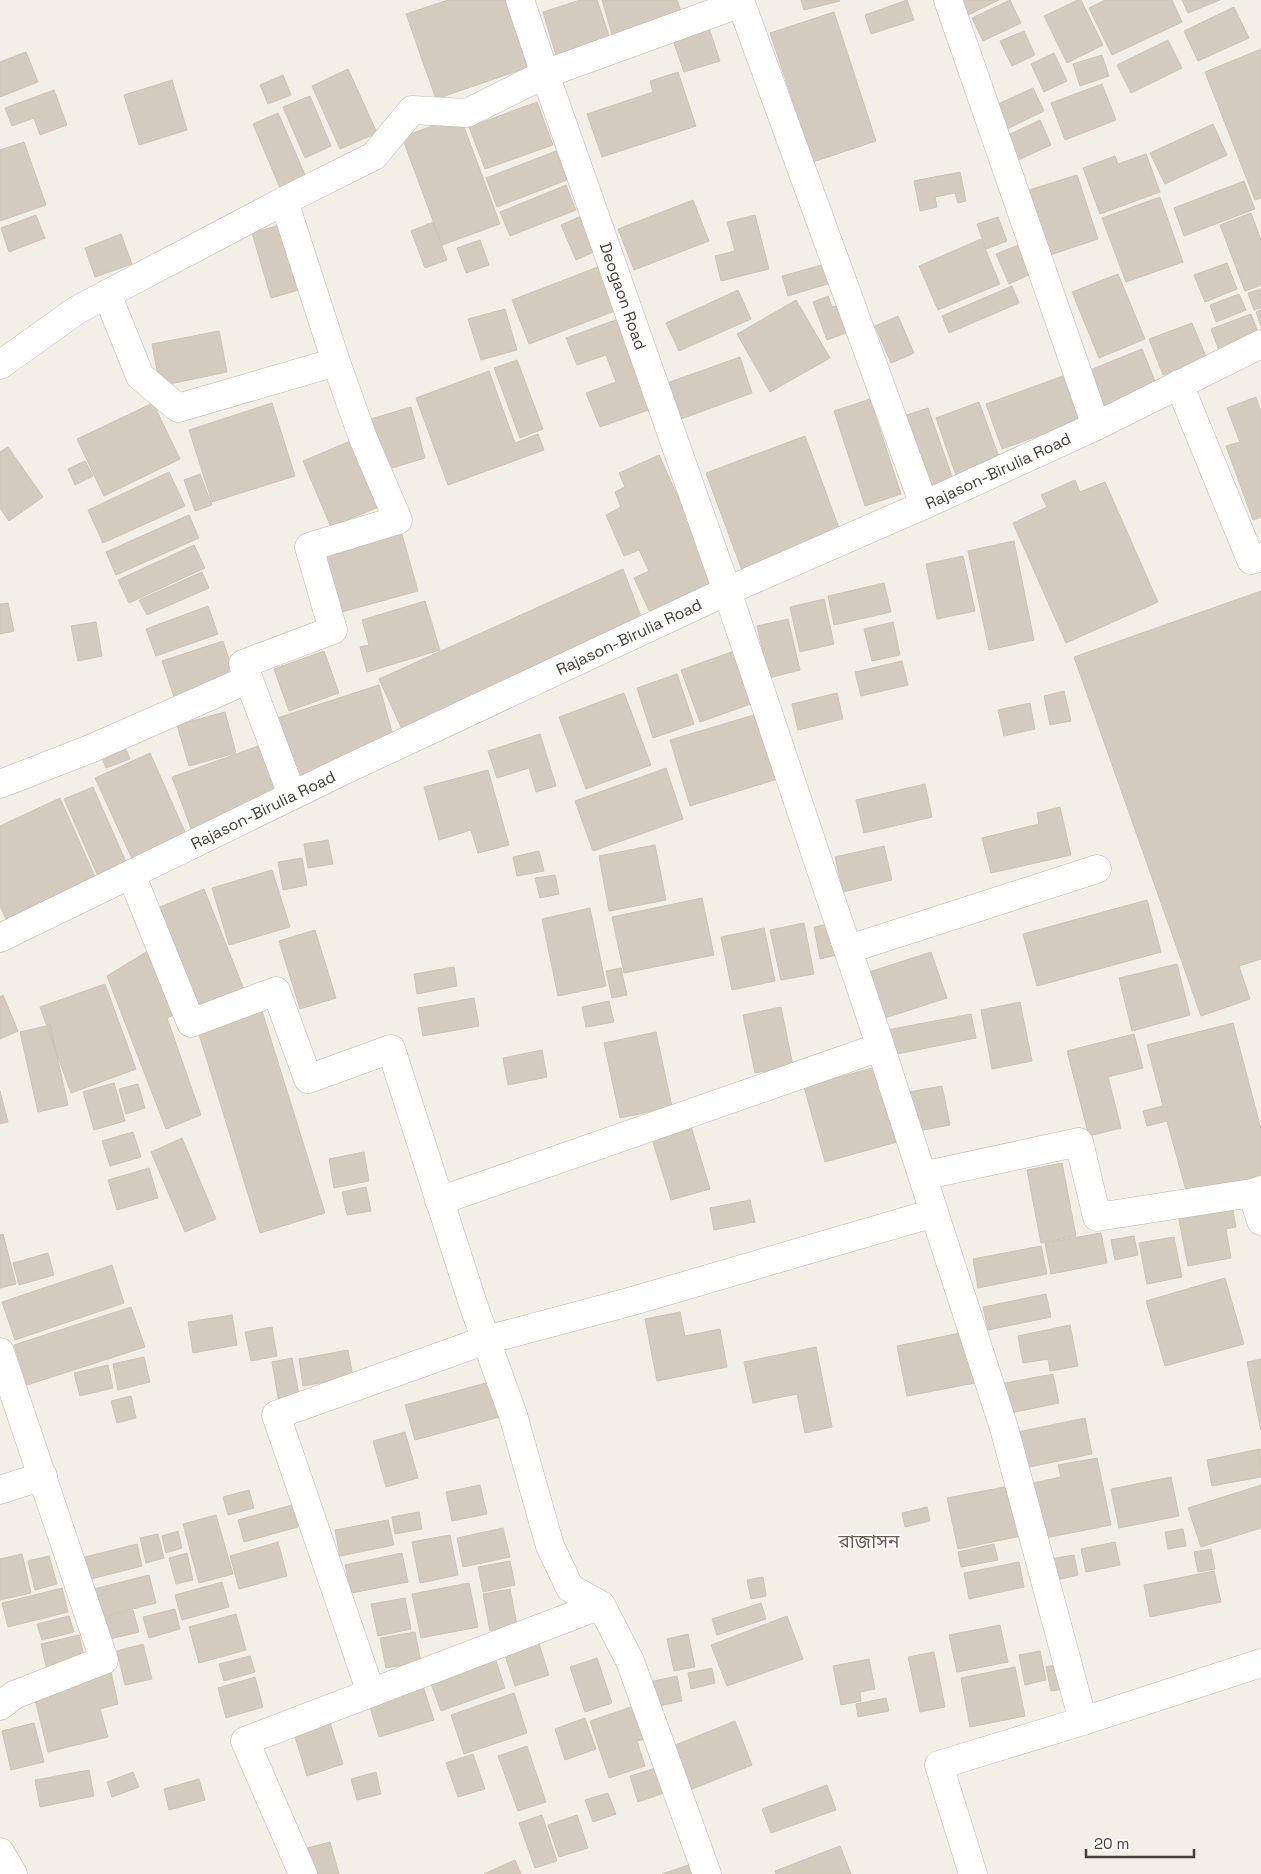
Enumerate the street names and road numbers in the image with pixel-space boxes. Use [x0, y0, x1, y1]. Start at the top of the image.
street label: Deogaon Road [595, 239, 651, 353]
street label: Rajason-Birulia Road [922, 428, 1074, 514]
street label: Rajason-Birulia Road [553, 594, 705, 680]
street label: Rajason-Birulia Road [187, 766, 339, 854]

